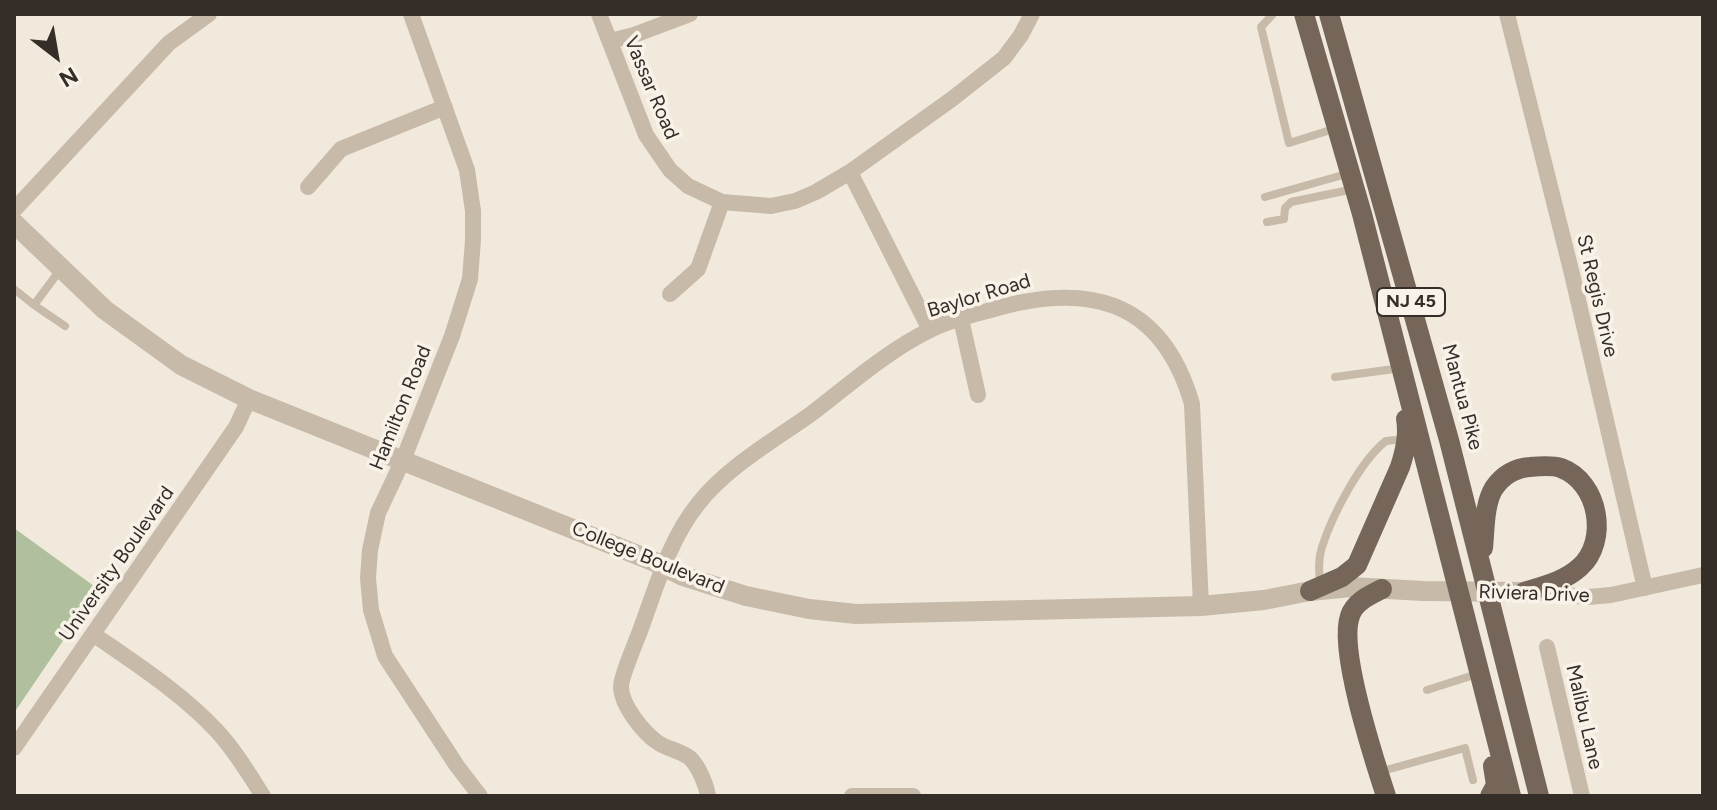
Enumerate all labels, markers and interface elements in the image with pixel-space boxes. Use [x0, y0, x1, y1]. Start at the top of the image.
north arrow [16, 16, 96, 96]
street label: Vassar Road [618, 33, 684, 143]
text: N [54, 61, 83, 93]
street label: St Regis Drive [1571, 232, 1623, 360]
street label: Baylor Road [925, 269, 1033, 323]
road number: NJ 45 [1377, 288, 1445, 316]
street label: Mantua Pike [1436, 341, 1488, 453]
street label: Hamilton Road [365, 342, 437, 474]
street label: University Boulevard [55, 482, 179, 646]
street label: College Boulevard [568, 516, 728, 600]
street label: Riviera Drive [1478, 580, 1590, 608]
street label: Malibu Lane [1560, 662, 1608, 772]

